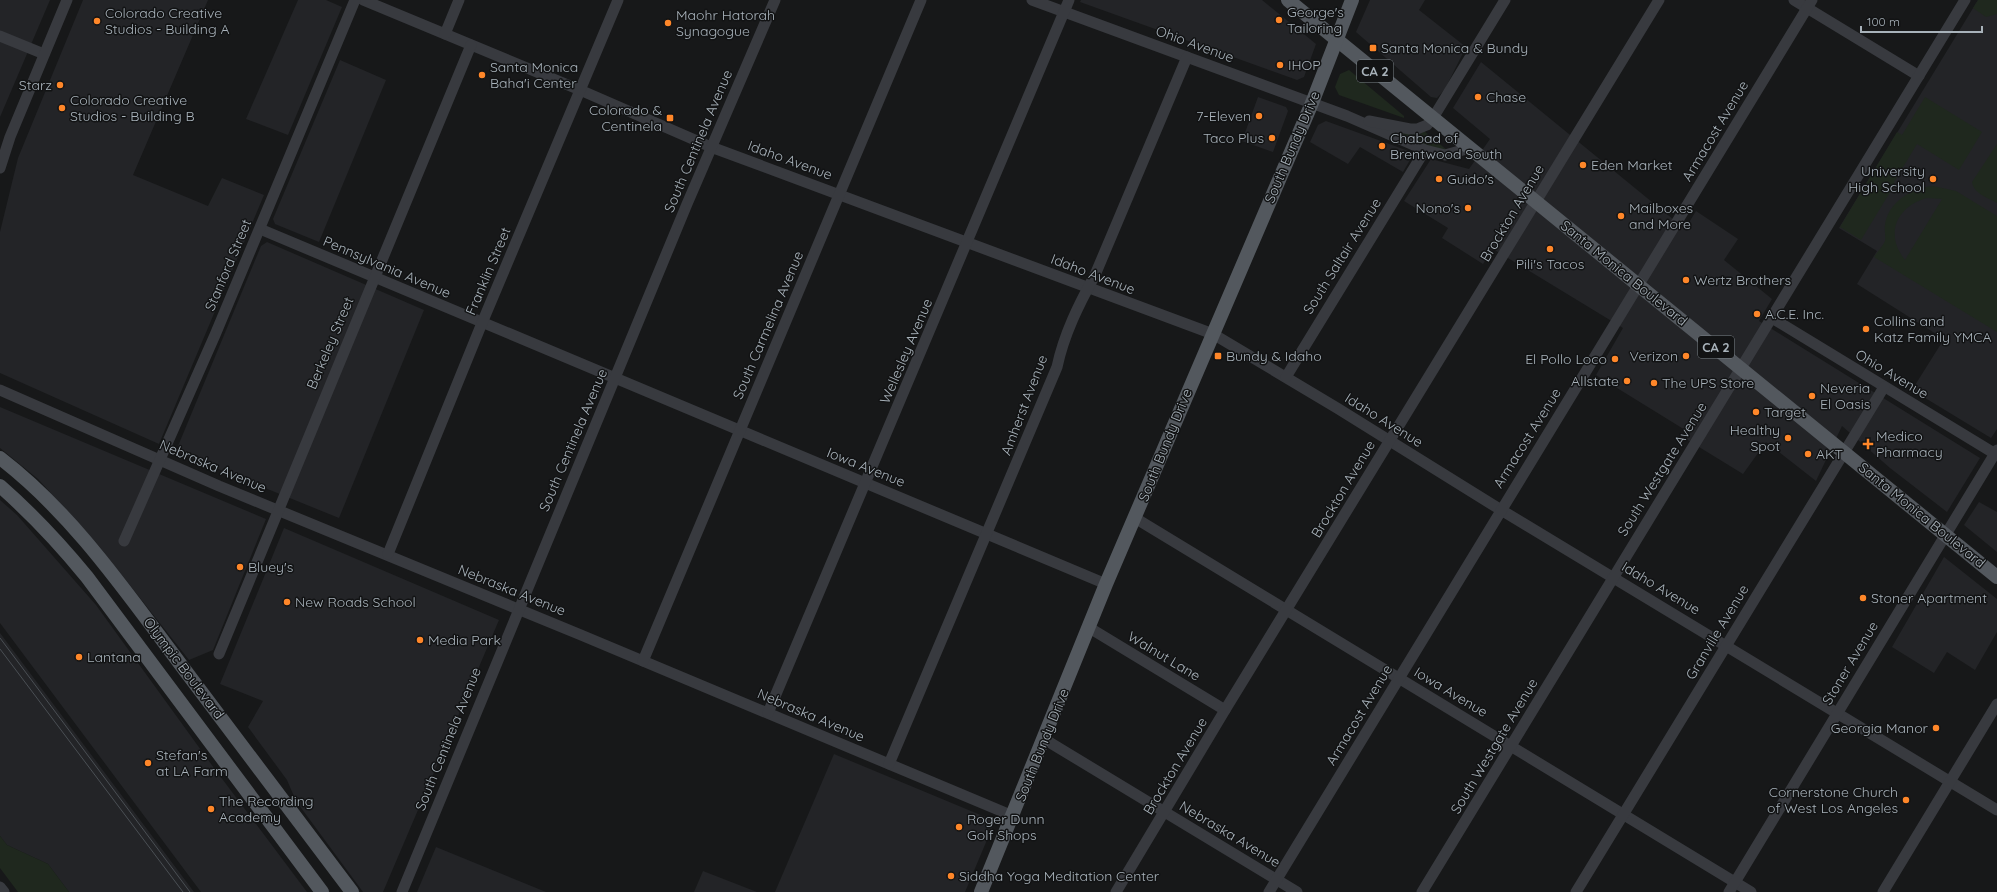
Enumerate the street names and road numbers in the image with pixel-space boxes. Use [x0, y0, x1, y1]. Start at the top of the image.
street label: Ohio Avenue [1153, 22, 1237, 66]
road number: CA 2 [1357, 60, 1393, 82]
street label: South Centinela Avenue [660, 67, 736, 215]
street label: Armacost Avenue [1678, 77, 1752, 185]
street label: South Bundy Drive [1260, 88, 1324, 206]
street label: Idaho Avenue [745, 136, 835, 184]
street label: Brockton Avenue [1476, 161, 1548, 265]
street label: South Saltair Avenue [1299, 194, 1385, 317]
street label: Stanford Street [201, 216, 255, 314]
street label: Santa Monica Boulevard [1557, 216, 1691, 330]
street label: Franklin Street [461, 224, 515, 318]
street label: Pennsylvania Avenue [321, 232, 454, 302]
street label: South Carmelina Avenue [729, 248, 807, 402]
street label: Idaho Avenue [1048, 250, 1138, 298]
street label: Berkeley Street [302, 294, 358, 392]
street label: Wellesley Avenue [876, 296, 936, 406]
road number: CA 2 [1698, 336, 1734, 358]
street label: Ohio Avenue [1852, 345, 1932, 403]
street label: Amherst Avenue [997, 352, 1051, 458]
street label: South Centinela Avenue [535, 366, 611, 514]
street label: Armacost Avenue [1489, 385, 1565, 491]
street label: South Bundy Drive [1134, 386, 1196, 504]
street label: Idaho Avenue [1342, 389, 1426, 451]
street label: South Westgate Avenue [1613, 399, 1711, 539]
street label: Nebraska Avenue [157, 435, 269, 497]
street label: Brockton Avenue [1307, 437, 1379, 541]
street label: Iowa Avenue [824, 443, 908, 491]
street label: Santa Monica Boulevard [1855, 458, 1989, 572]
street label: Idaho Avenue [1618, 557, 1704, 619]
street label: Nebraska Avenue [456, 560, 569, 620]
street label: Granville Avenue [1682, 581, 1753, 683]
street label: Olympic Boulevard [140, 614, 228, 722]
street label: Stoner Avenue [1818, 618, 1882, 708]
street label: Walnut Lane [1124, 627, 1204, 685]
street label: Armacost Avenue [1322, 661, 1396, 769]
street label: Iowa Avenue [1411, 663, 1491, 721]
street label: South Centinela Avenue [411, 665, 485, 813]
street label: South Westgate Avenue [1446, 675, 1542, 817]
street label: Nebraska Avenue [755, 684, 867, 746]
street label: South Bundy Drive [1011, 686, 1073, 804]
street label: Brockton Avenue [1139, 714, 1211, 818]
street label: Nebraska Avenue [1176, 797, 1284, 871]

